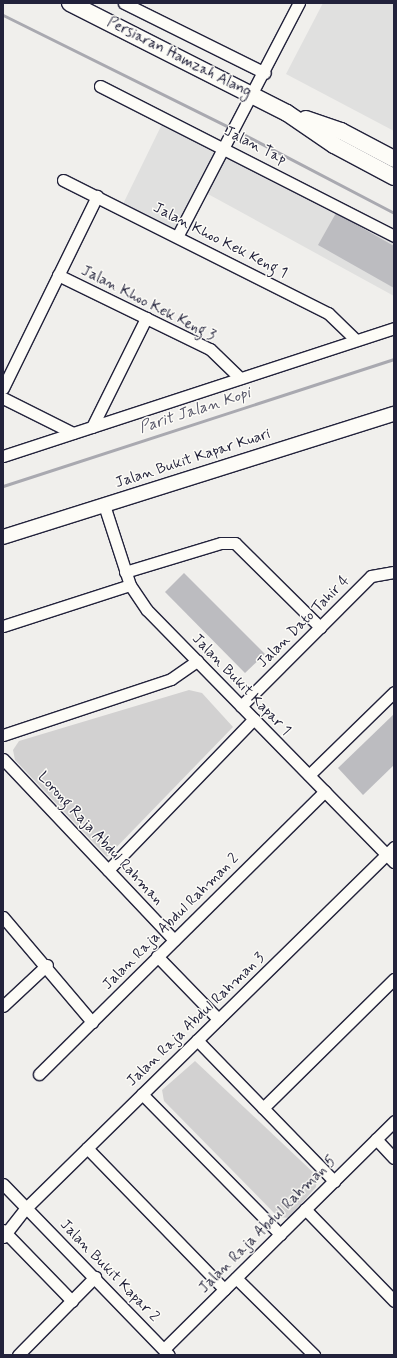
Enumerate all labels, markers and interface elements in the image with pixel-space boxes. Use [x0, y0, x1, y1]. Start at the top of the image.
street label: Persiaran Hamzah Alang [103, 13, 255, 103]
street label: Jalan Tap [222, 123, 288, 169]
street label: Jalan Khoo Kek Keng 1 [148, 198, 292, 284]
street label: Jalan Khoo Kek Keng 3 [76, 261, 220, 347]
water label: Parit Jalan Kopi [138, 384, 252, 438]
street label: Jalan Bukit Kapar Kuari [114, 426, 272, 492]
street label: Jalan Dato Tahir 4 [255, 573, 353, 671]
street label: Jalan Bukit Kapar 1 [189, 631, 293, 739]
street label: Lorong Raja Abdul Rahman [35, 770, 165, 908]
street label: Jalan Raja Abdul Rahman 2 [101, 852, 241, 992]
street label: Jalan Raja Abdul Rahman 3 [125, 951, 267, 1089]
street label: Jalan Raja Abdul Rahman 5 [197, 1154, 339, 1296]
street label: Jalan Bukit Kapar 2 [57, 1217, 161, 1325]

